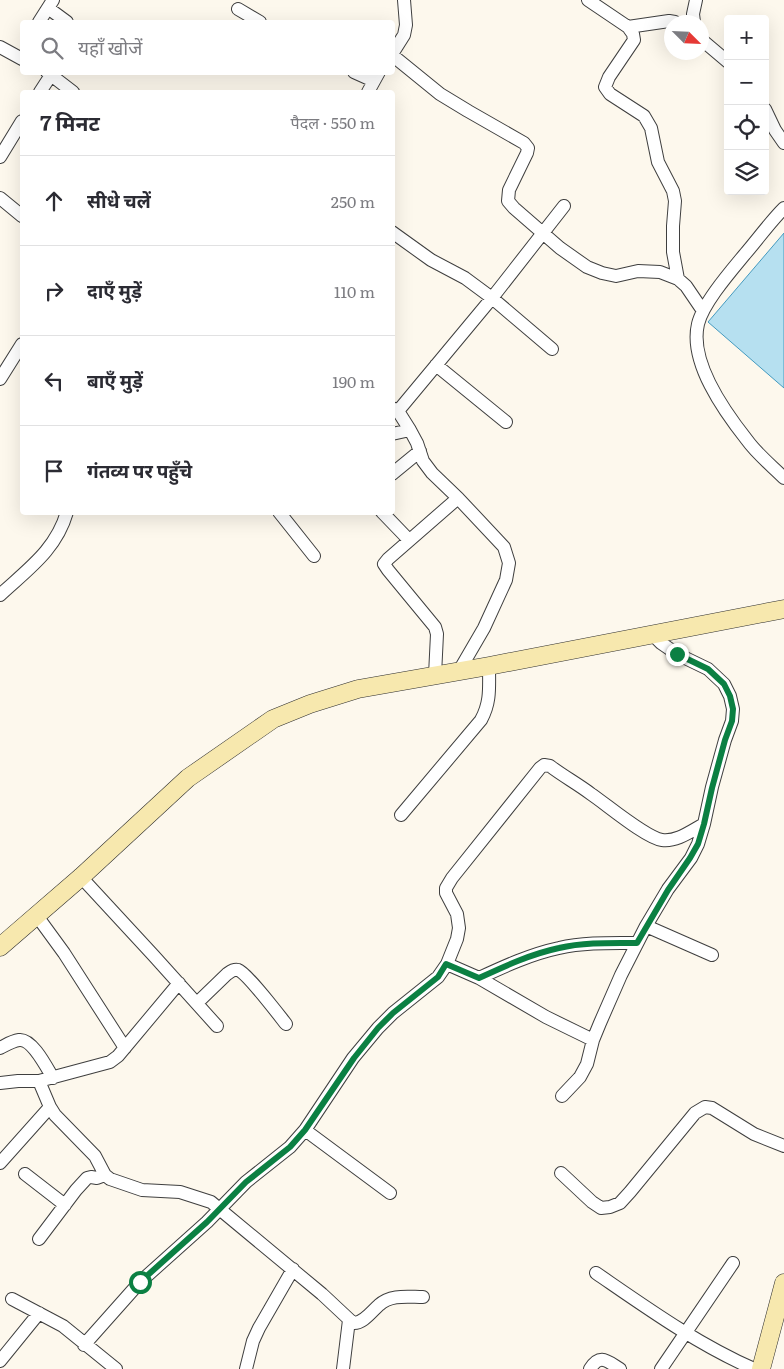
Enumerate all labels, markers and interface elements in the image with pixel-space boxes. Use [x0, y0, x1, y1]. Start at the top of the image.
north arrow [664, 15, 709, 60]
map controls [724, 15, 769, 195]
button: + [724, 15, 769, 60]
search box [20, 20, 395, 75]
text: यहाँ खोजें [78, 33, 142, 61]
icon: search [38, 34, 66, 62]
button: − [724, 60, 769, 105]
button: locate [724, 105, 769, 150]
text: 7 मिनट [40, 106, 100, 137]
text: पैदल · 550 m [291, 110, 375, 134]
button: layers [724, 150, 769, 195]
text: सीधे चलें [87, 186, 151, 214]
icon: ahead [40, 187, 68, 215]
text: 250 m [331, 189, 375, 213]
text: दाएँ मुड़ें [87, 276, 142, 304]
icon: right [40, 277, 68, 305]
text: 110 m [334, 279, 375, 303]
text: बाएँ मुड़ें [87, 366, 143, 394]
icon: left [40, 367, 68, 395]
text: 190 m [332, 369, 375, 393]
text: गंतव्य पर पहुँचे [87, 456, 192, 484]
icon: arrive [40, 457, 68, 485]
route end [666, 643, 689, 666]
route start [129, 1271, 152, 1294]

